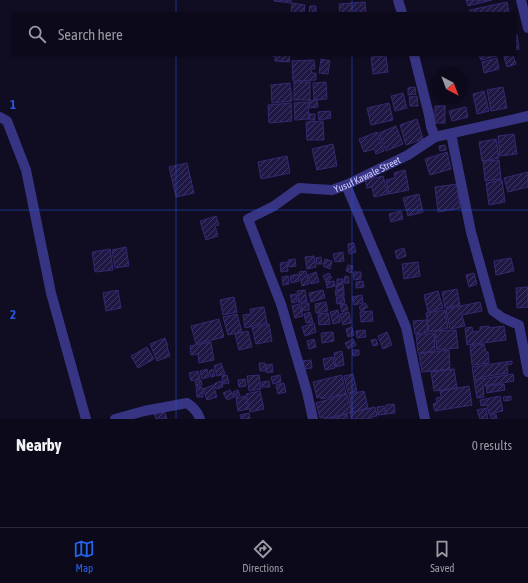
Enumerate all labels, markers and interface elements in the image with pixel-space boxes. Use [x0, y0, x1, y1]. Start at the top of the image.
search box [12, 12, 516, 56]
icon: search [26, 23, 48, 45]
text: Search here [58, 26, 123, 43]
north arrow [432, 68, 468, 104]
text: 1 [10, 97, 16, 112]
street label: Yusuf Kawale Street [332, 154, 402, 194]
text: 2 [10, 307, 16, 322]
text: Nearby [16, 435, 62, 455]
text: 0 results [472, 438, 512, 453]
tab: Map [73, 538, 95, 574]
tab: Directions [242, 538, 283, 574]
tab: Saved [430, 538, 455, 574]

